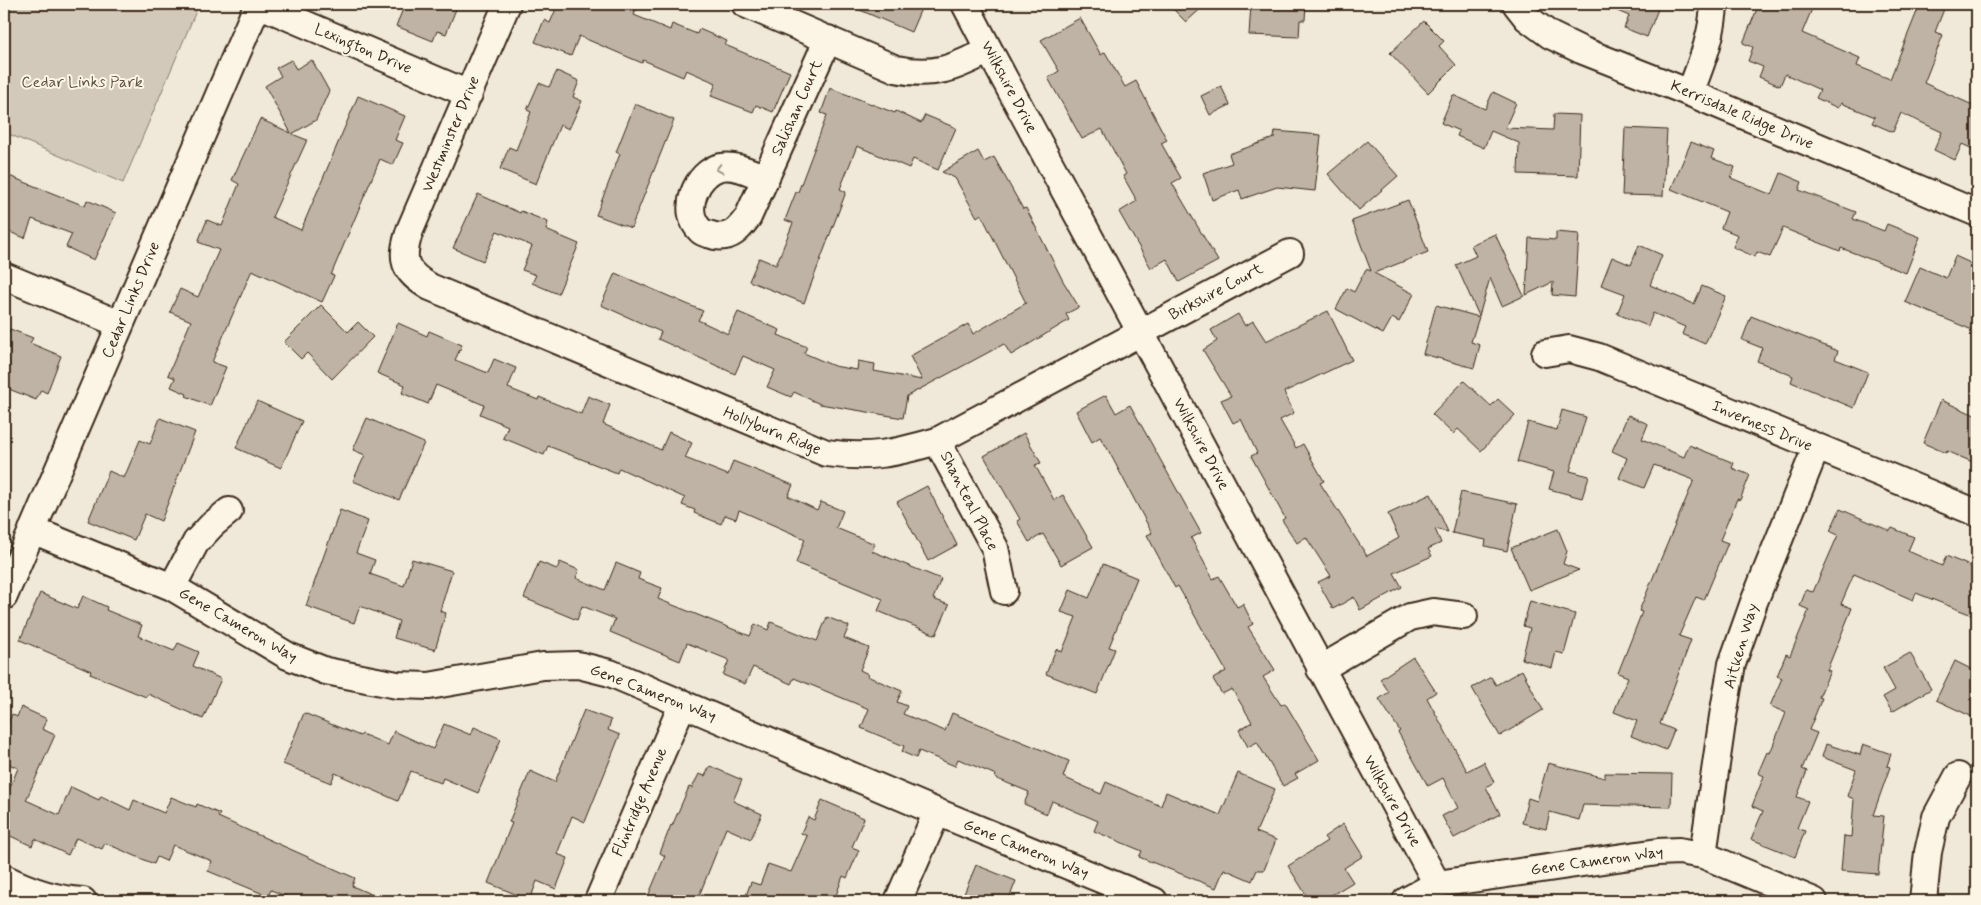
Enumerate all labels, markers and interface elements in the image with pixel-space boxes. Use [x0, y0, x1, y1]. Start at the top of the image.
street label: Lexington Drive [311, 19, 415, 80]
street label: Wilkshire Drive [976, 37, 1042, 137]
street label: Salishan Court [767, 56, 828, 159]
park label: Cedar Links Park [21, 72, 143, 93]
street label: Westminster Drive [417, 73, 485, 195]
street label: Kerrisdale Ridge Drive [1667, 75, 1817, 156]
one-way arrow [715, 163, 723, 174]
street label: Cedar Links Drive [97, 238, 165, 362]
street label: Birkshire Court [1165, 258, 1267, 326]
street label: Wilkshire Drive [1168, 394, 1234, 494]
street label: Inverness Drive [1709, 395, 1815, 457]
street label: Hollyburn Ridge [720, 402, 824, 460]
street label: Shanteal Place [935, 448, 1003, 554]
street label: Gene Cameron Way [175, 582, 301, 668]
street label: Aitken Way [1719, 601, 1763, 691]
street label: Gene Cameron Way [587, 659, 719, 727]
street label: Flintridge Avenue [608, 744, 674, 860]
street label: Wilkshire Drive [1358, 751, 1426, 851]
street label: Gene Cameron Way [960, 814, 1092, 884]
street label: Gene Cameron Way [1529, 841, 1665, 881]

